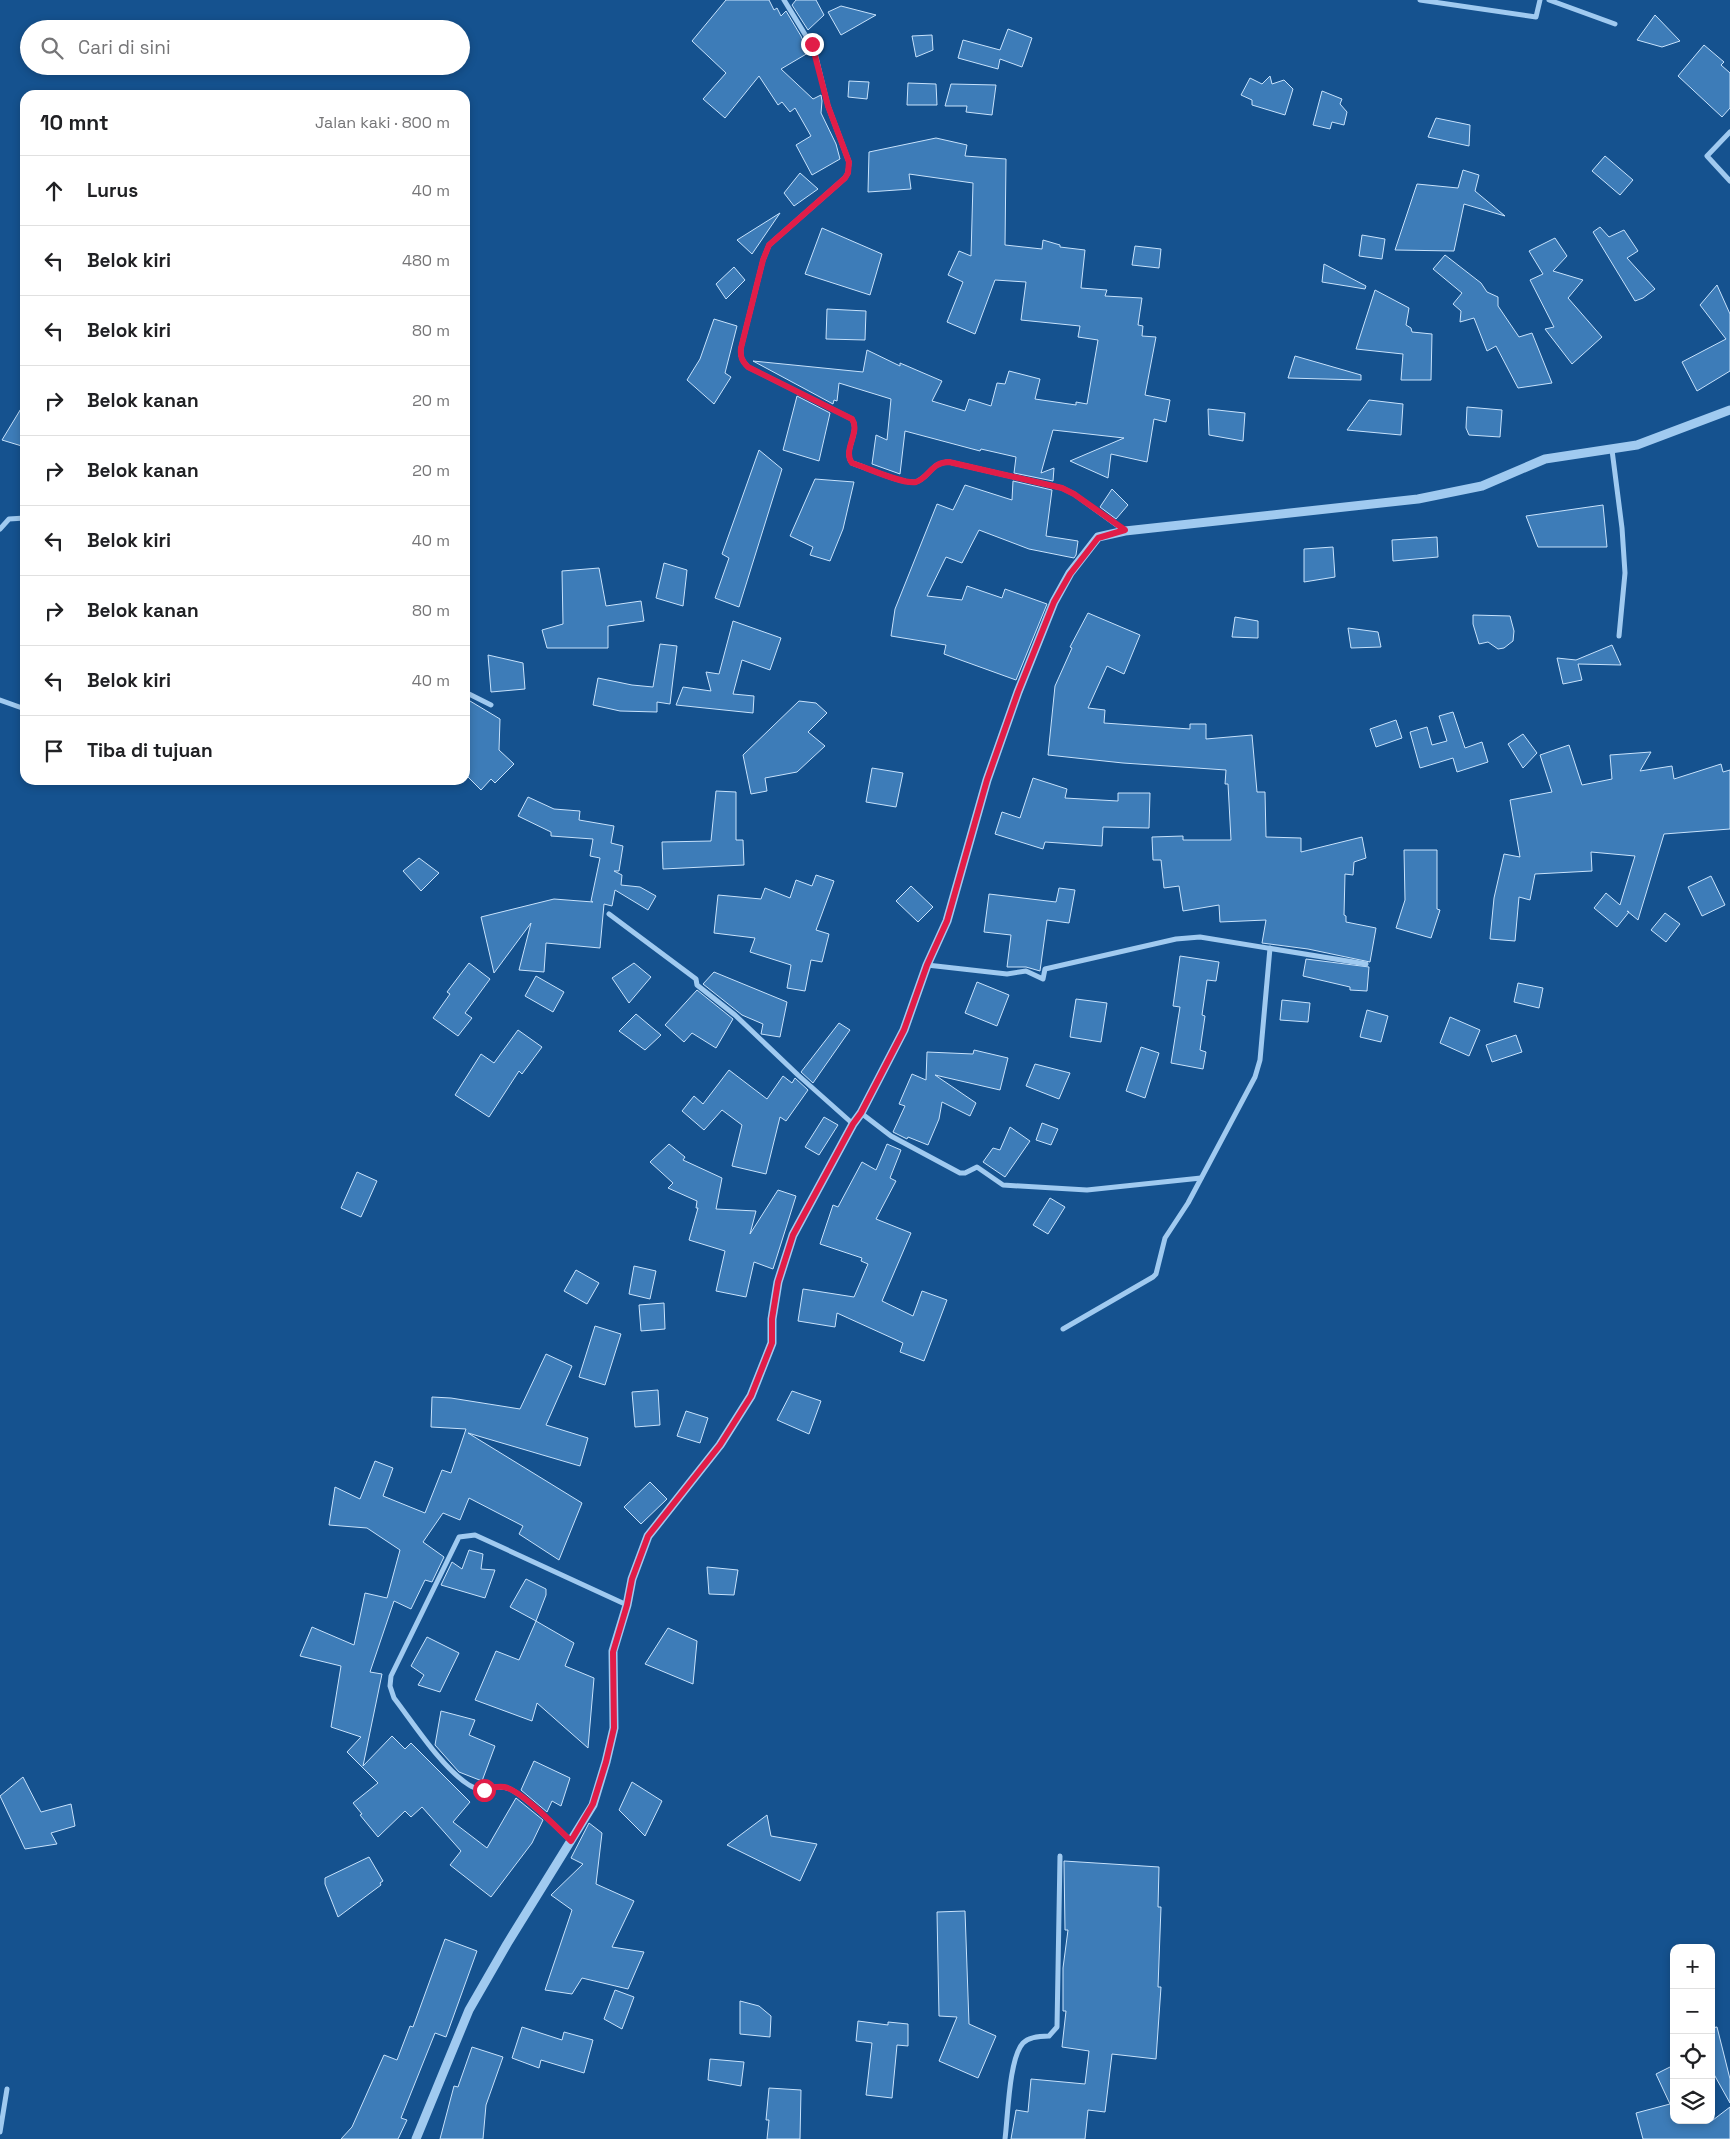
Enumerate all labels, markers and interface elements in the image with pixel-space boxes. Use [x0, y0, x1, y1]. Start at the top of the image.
search box [20, 20, 470, 75]
route end [801, 33, 824, 56]
icon: search [38, 34, 66, 62]
text: Cari di sini [78, 35, 171, 60]
text: 10 mnt [40, 109, 109, 136]
text: Jalan kaki · 800 m [315, 112, 450, 133]
icon: ahead [40, 177, 68, 205]
text: Lurus [87, 178, 138, 203]
text: 40 m [412, 180, 450, 201]
icon: left [40, 247, 68, 275]
text: Belok kiri [87, 248, 171, 273]
text: 480 m [402, 250, 450, 271]
icon: left [40, 317, 68, 345]
text: Belok kiri [87, 318, 171, 343]
text: 80 m [412, 320, 450, 341]
icon: right [40, 387, 68, 415]
text: Belok kanan [87, 388, 199, 413]
text: 20 m [412, 390, 450, 411]
icon: right [40, 457, 68, 485]
text: Belok kanan [87, 458, 199, 483]
text: 20 m [412, 460, 450, 481]
icon: left [40, 527, 68, 555]
text: Belok kiri [87, 528, 171, 553]
text: 40 m [412, 530, 450, 551]
icon: right [40, 597, 68, 625]
text: Belok kanan [87, 598, 199, 623]
text: 80 m [412, 600, 450, 621]
icon: left [40, 667, 68, 695]
text: Belok kiri [87, 668, 171, 693]
text: 40 m [412, 670, 450, 691]
icon: arrive [40, 737, 68, 765]
text: Tiba di tujuan [87, 738, 213, 763]
route start [473, 1779, 496, 1802]
map controls [1670, 1944, 1715, 2124]
button: + [1670, 1944, 1715, 1989]
button: − [1670, 1989, 1715, 2034]
button: locate [1670, 2034, 1715, 2079]
button: layers [1670, 2079, 1715, 2124]

